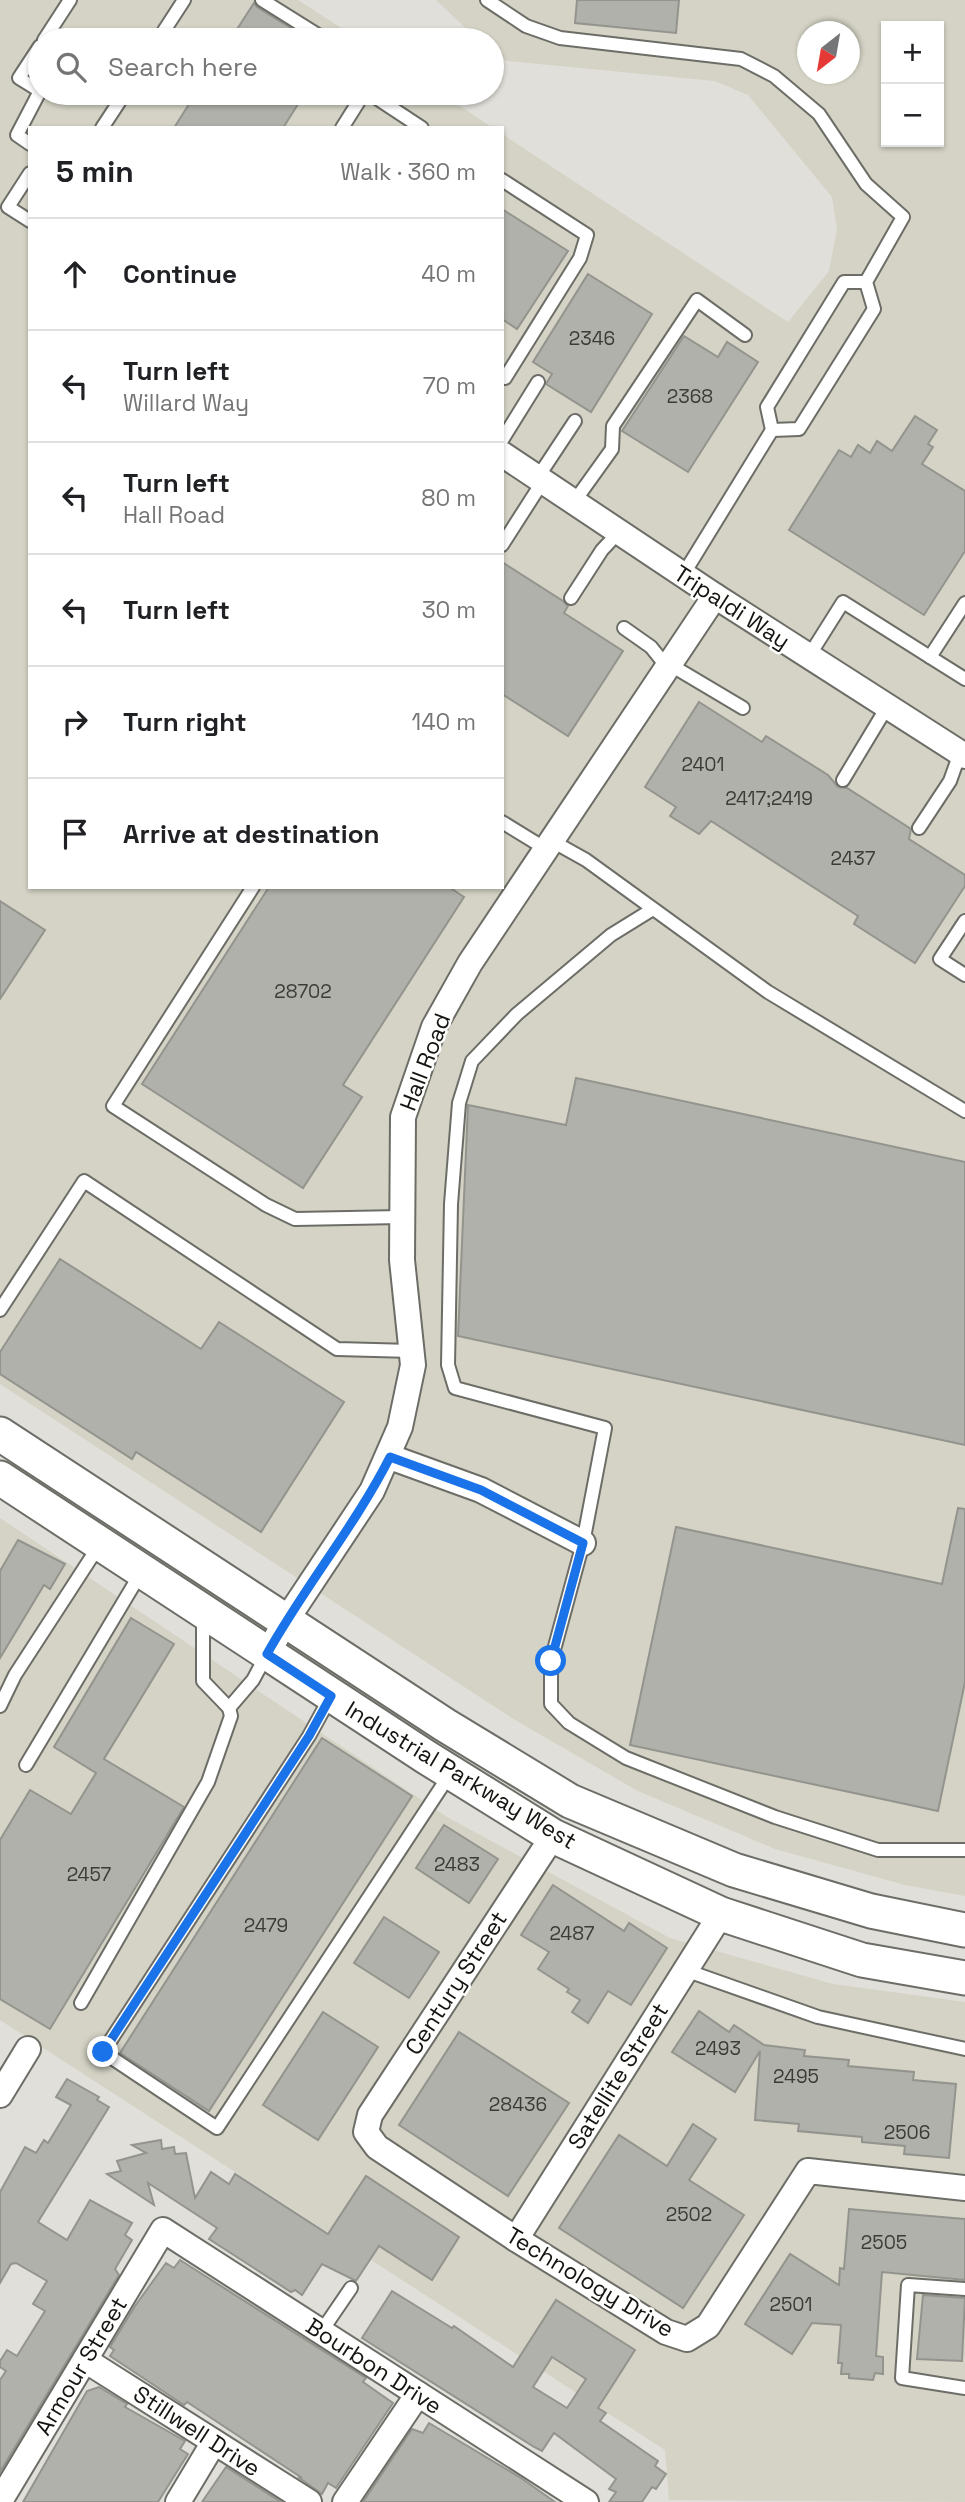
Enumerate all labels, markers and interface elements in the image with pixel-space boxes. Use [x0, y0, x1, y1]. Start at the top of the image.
north arrow [797, 21, 860, 84]
map controls [881, 21, 944, 147]
button: + [881, 21, 944, 84]
search box [28, 28, 504, 105]
icon: search [52, 48, 90, 86]
text: Search here [108, 50, 258, 84]
button: − [881, 84, 944, 147]
text: 5 min [56, 152, 134, 191]
text: Walk · 360 m [340, 157, 476, 187]
icon: ahead [56, 255, 94, 293]
text: Continue [123, 257, 237, 291]
text: 40 m [421, 259, 476, 289]
house number: 2346 [569, 326, 615, 351]
text: Turn left [123, 354, 230, 388]
icon: left [56, 367, 94, 405]
text: 70 m [423, 371, 476, 401]
house number: 2368 [667, 384, 713, 409]
text: Willard Way [123, 388, 249, 418]
text: Turn left [123, 466, 230, 500]
icon: left [56, 479, 94, 517]
text: 80 m [421, 483, 476, 513]
text: Hall Road [123, 500, 225, 530]
street label: Tripaldi Way [668, 558, 796, 656]
icon: left [56, 591, 94, 629]
text: Turn left [123, 593, 230, 627]
text: 30 m [422, 595, 476, 625]
icon: right [56, 703, 94, 741]
text: Turn right [123, 705, 247, 739]
text: 140 m [412, 707, 476, 737]
house number: 2401 [682, 752, 724, 777]
house number: 2417;2419 [725, 786, 813, 811]
icon: arrive [56, 815, 94, 853]
text: Arrive at destination [123, 817, 380, 851]
house number: 2437 [831, 846, 876, 871]
house number: 28702 [274, 979, 332, 1004]
street label: Hall Road [393, 1009, 457, 1115]
route start [535, 1645, 566, 1676]
street label: Industrial Parkway West [340, 1694, 582, 1856]
house number: 2483 [434, 1852, 480, 1877]
house number: 2457 [67, 1862, 112, 1887]
street label: Century Street [398, 1905, 514, 2061]
house number: 2479 [244, 1913, 288, 1938]
house number: 2487 [549, 1921, 595, 1946]
street label: Satellite Street [561, 1997, 675, 2155]
route end [87, 2036, 118, 2067]
house number: 2493 [695, 2036, 741, 2061]
house number: 2495 [773, 2064, 819, 2089]
house number: 28436 [489, 2092, 547, 2117]
house number: 2506 [884, 2120, 930, 2145]
house number: 2502 [666, 2202, 712, 2227]
street label: Technology Drive [501, 2220, 679, 2344]
house number: 2505 [861, 2230, 907, 2255]
street label: Armour Street [28, 2291, 134, 2441]
house number: 2501 [770, 2292, 812, 2317]
street label: Bourbon Drive [300, 2311, 448, 2421]
street label: Stillwell Drive [128, 2379, 266, 2483]

